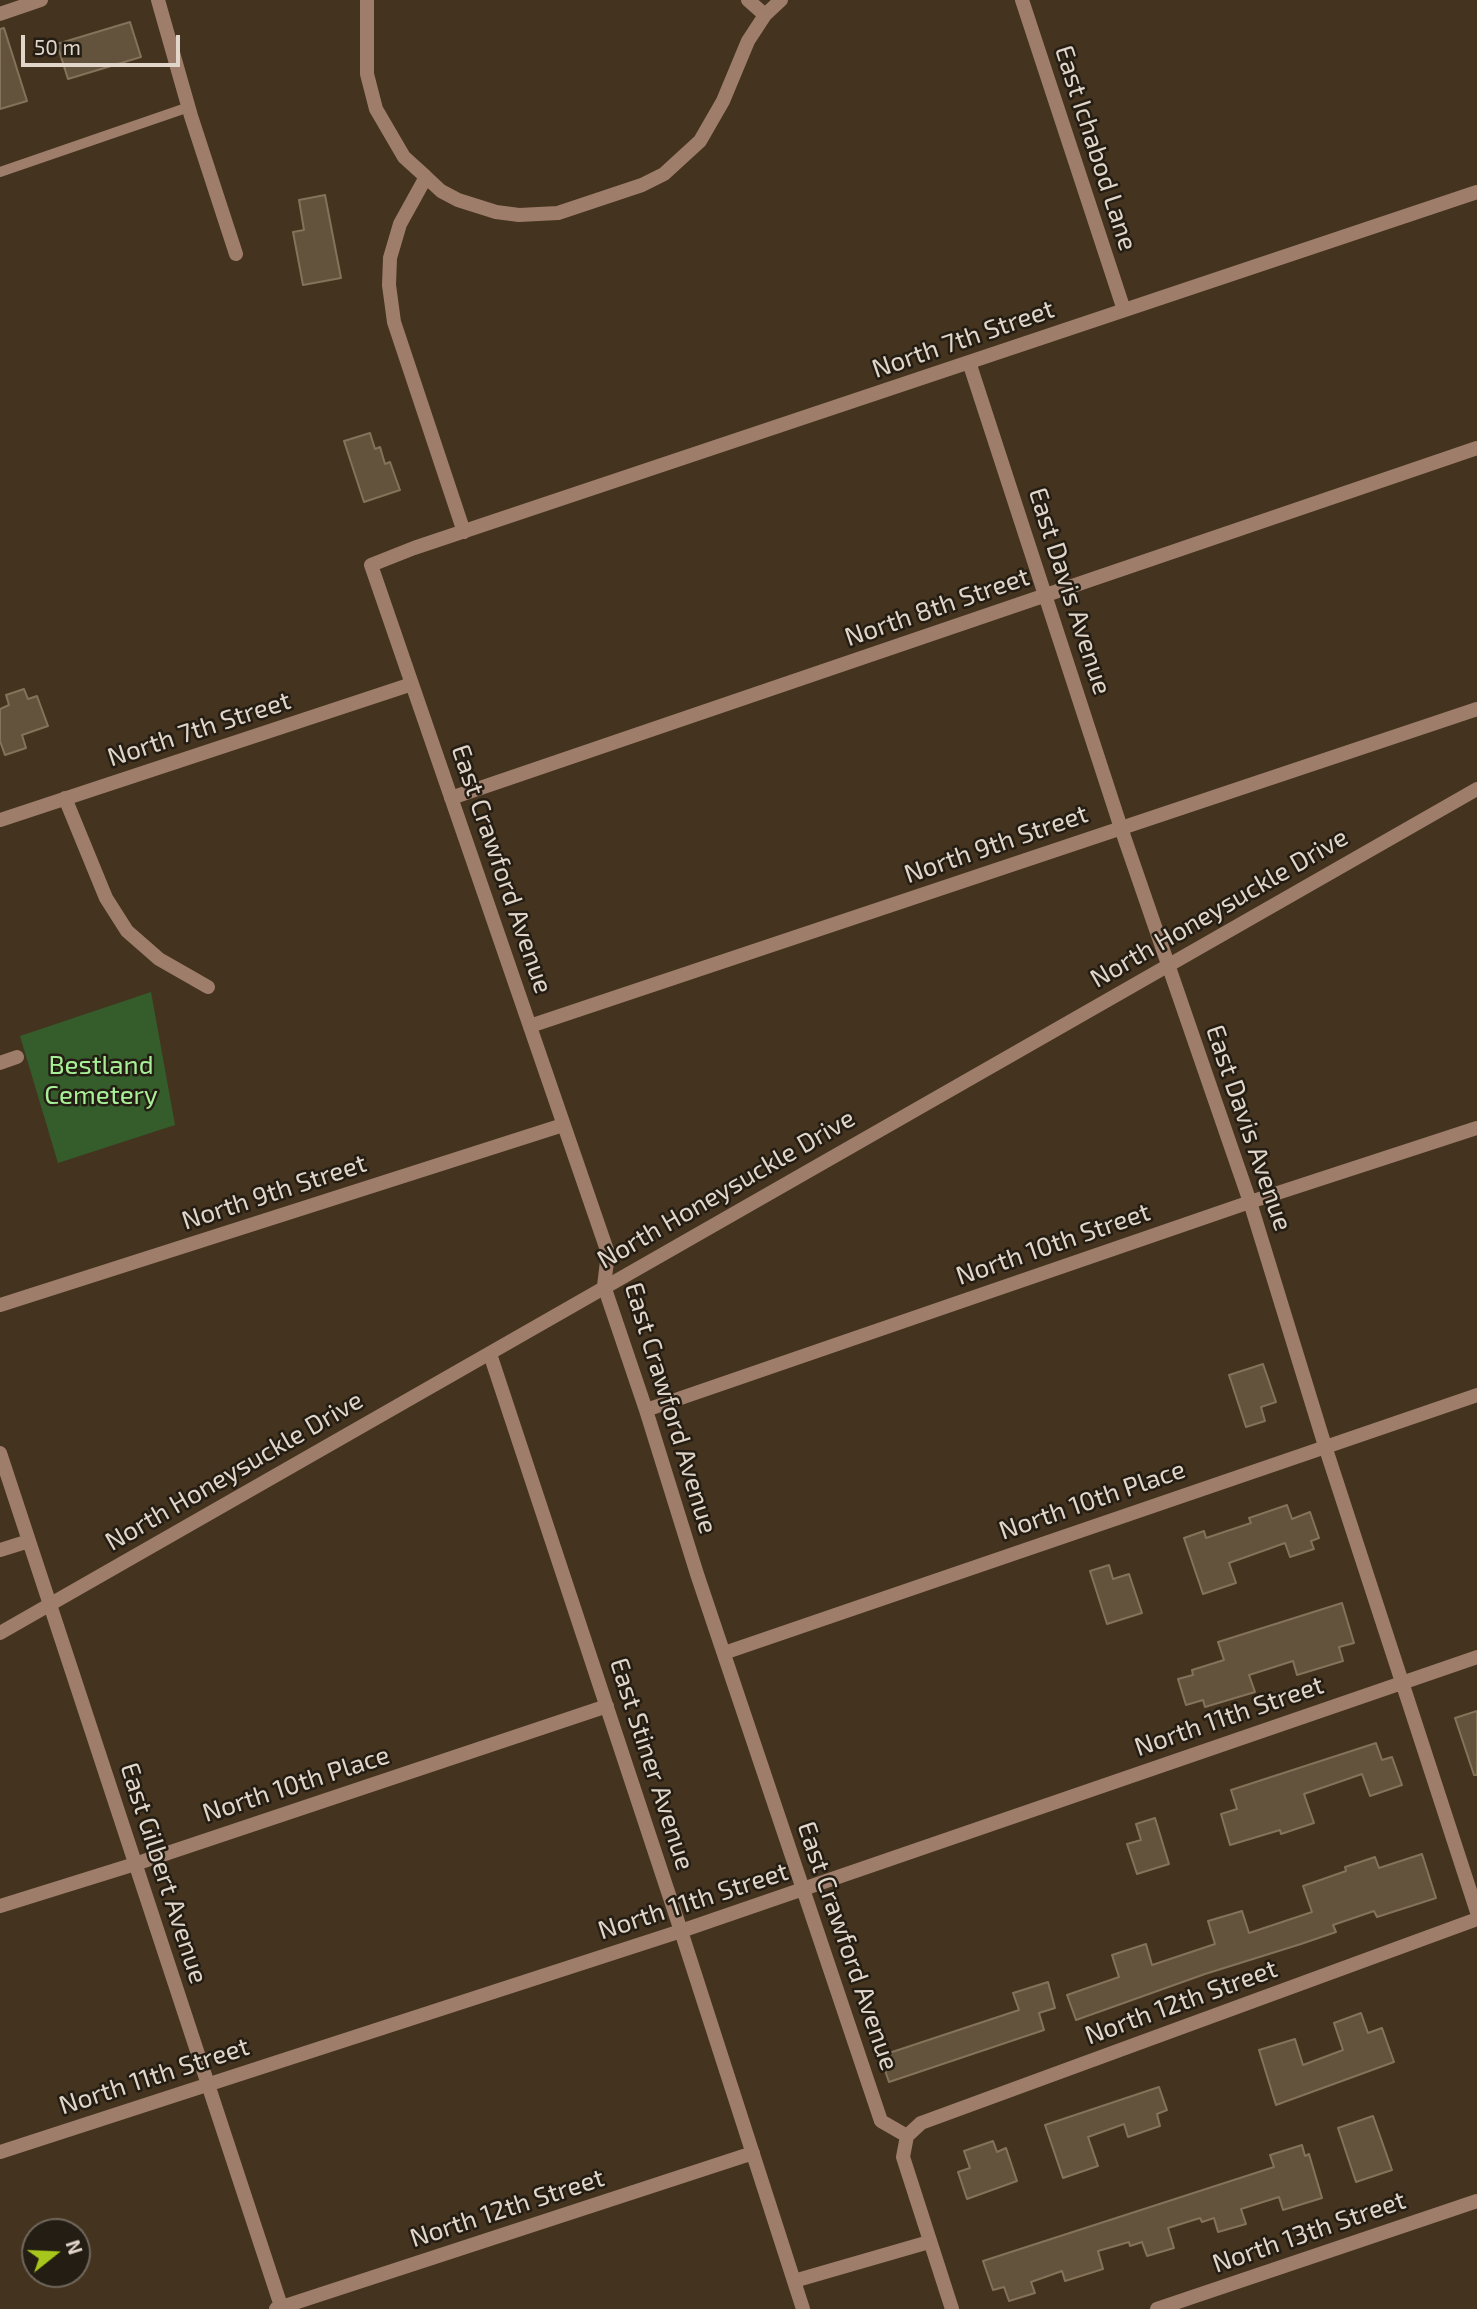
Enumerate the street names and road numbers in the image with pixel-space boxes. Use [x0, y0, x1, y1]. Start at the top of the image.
street label: East Ichabod Lane [1048, 42, 1144, 254]
street label: North 7th Street [868, 293, 1058, 385]
street label: East Davis Avenue [1022, 484, 1118, 698]
street label: North 8th Street [841, 561, 1033, 653]
street label: North 7th Street [103, 685, 295, 773]
street label: East Crawford Avenue [445, 740, 559, 998]
street label: North 9th Street [900, 798, 1092, 890]
street label: North Honeysuckle Drive [1085, 821, 1353, 995]
street label: East Davis Avenue [1199, 1021, 1299, 1235]
street label: North Honeysuckle Drive [592, 1102, 860, 1276]
street label: North 9th Street [178, 1147, 370, 1237]
street label: North 10th Street [952, 1196, 1154, 1292]
street label: East Crawford Avenue [618, 1279, 724, 1537]
street label: North Honeysuckle Drive [100, 1384, 368, 1558]
street label: North 10th Place [995, 1454, 1189, 1546]
street label: East Stiner Avenue [603, 1654, 701, 1874]
street label: North 11th Street [1130, 1669, 1328, 1763]
street label: North 10th Place [198, 1739, 394, 1829]
street label: East Gilbert Avenue [114, 1759, 214, 1987]
street label: East Crawford Avenue [791, 1817, 905, 2075]
street label: North 11th Street [594, 1856, 792, 1946]
street label: North 12th Street [1081, 1953, 1281, 2051]
street label: North 11th Street [55, 2031, 253, 2121]
street label: North 12th Street [406, 2162, 608, 2254]
street label: North 13th Street [1208, 2184, 1410, 2280]

